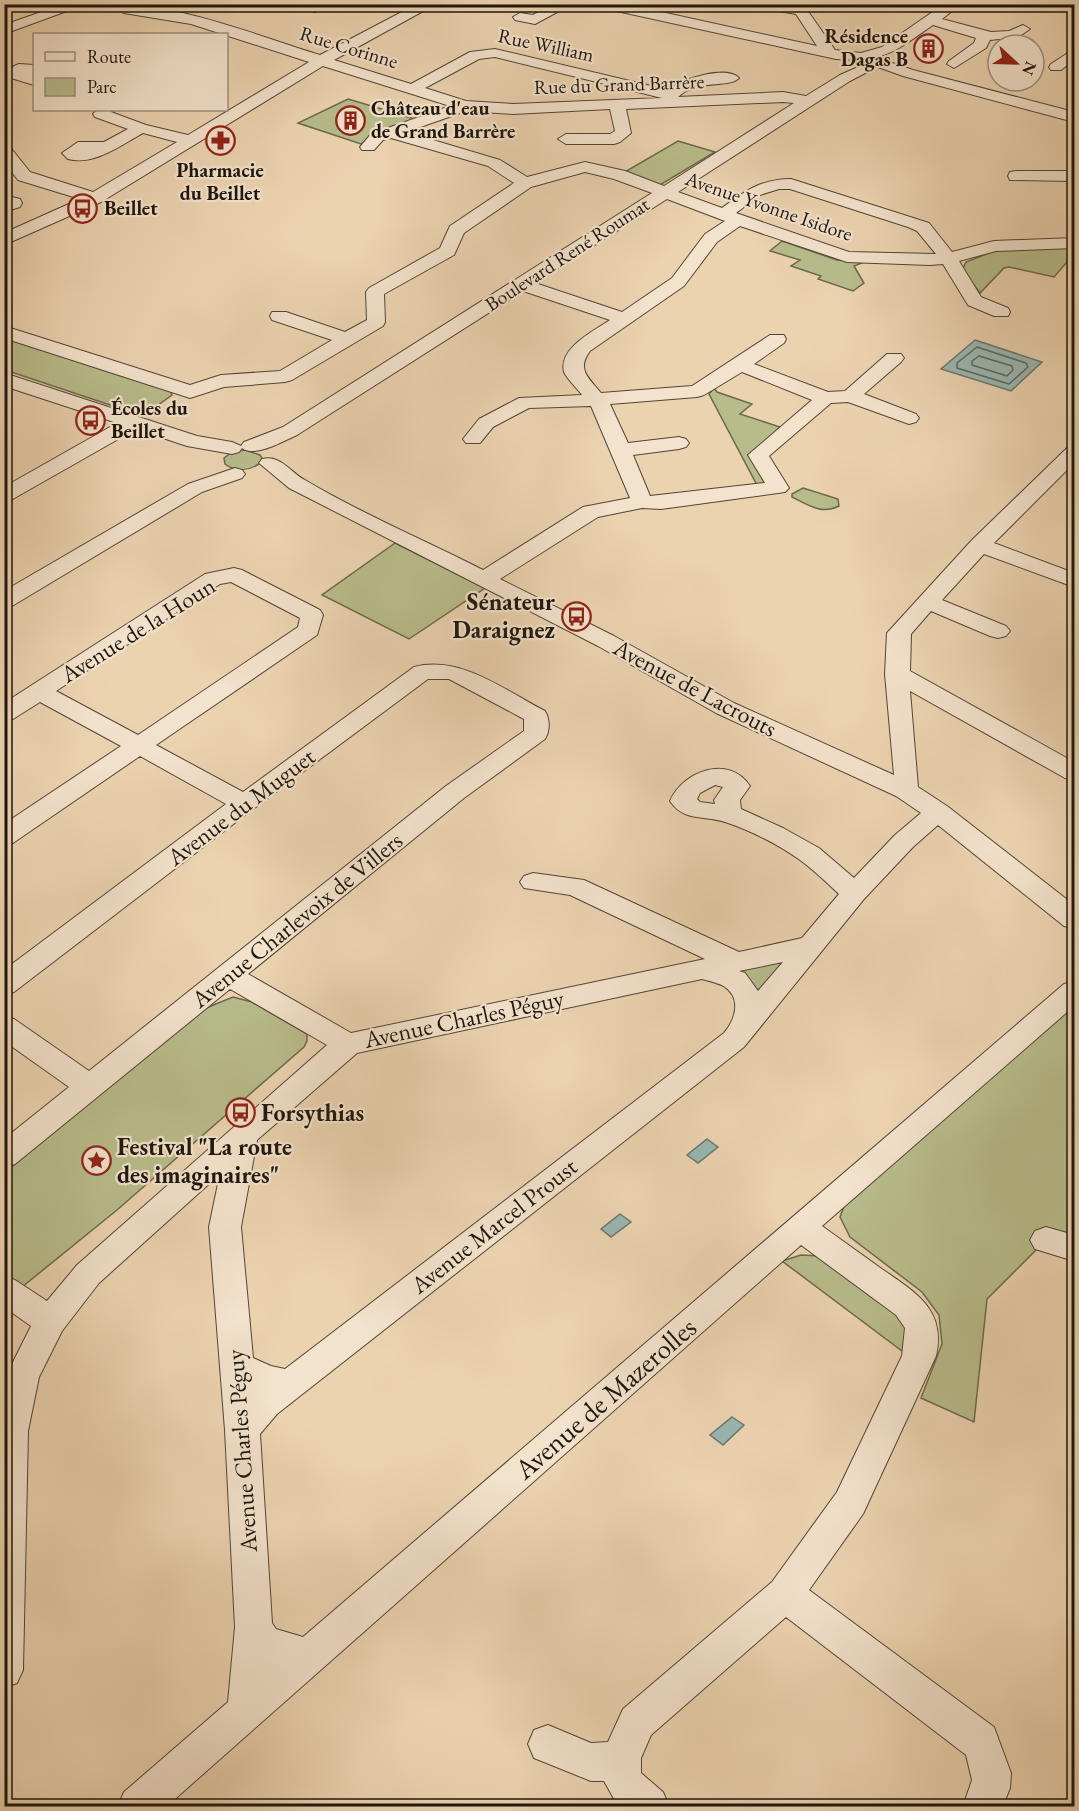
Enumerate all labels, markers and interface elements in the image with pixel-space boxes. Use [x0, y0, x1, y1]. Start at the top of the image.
street label: Rue Corinne [297, 20, 401, 74]
street label: Rue William [496, 22, 597, 68]
place label: Résidence Dagas B [824, 23, 908, 72]
building icon: Résidence Dagas B [913, 32, 945, 64]
legend [33, 33, 228, 111]
north arrow [986, 33, 1046, 93]
text: Route [87, 45, 131, 68]
text: N [1017, 58, 1042, 78]
street label: Rue du Grand Barrère [533, 68, 705, 100]
text: Parc [87, 75, 117, 98]
place label: Château d'eau de Grand Barrère [371, 95, 515, 144]
building icon: Château d'eau de Grand Barrère [334, 104, 366, 136]
pharmacy icon: Pharmacie du Beillet [204, 124, 236, 156]
place label: Pharmacie du Beillet [176, 157, 264, 206]
street label: Avenue Yvonne Isidore [681, 165, 856, 247]
street label: Boulevard René Roumat [480, 191, 655, 317]
bus stop icon: Beillet [67, 192, 99, 224]
place label: Beillet [104, 195, 158, 221]
place label: Écoles du Beillet [111, 395, 188, 444]
bus stop icon: Écoles du Beillet [74, 404, 106, 436]
street label: Avenue de la Houn [54, 569, 221, 690]
place label: Sénateur Daraignez [452, 586, 556, 646]
bus stop icon: Sénateur Daraignez [560, 600, 592, 632]
street label: Avenue de Lacrouts [607, 631, 782, 744]
street label: Avenue du Muguet [160, 741, 321, 873]
street label: Avenue Charlevoix de Villers [184, 825, 409, 1015]
street label: Avenue Charles Péguy [360, 982, 567, 1055]
bus stop icon: Forsythias [224, 1097, 256, 1129]
place label: Forsythias [261, 1097, 364, 1129]
place label: Festival "La route des imaginaires" [117, 1131, 292, 1191]
place icon: Festival "La route des imaginaires" [80, 1145, 112, 1177]
street label: Avenue Marcel Proust [403, 1151, 583, 1301]
street label: Avenue de Mazerolles [506, 1309, 703, 1488]
street label: Avenue Charles Péguy [219, 1348, 264, 1555]

